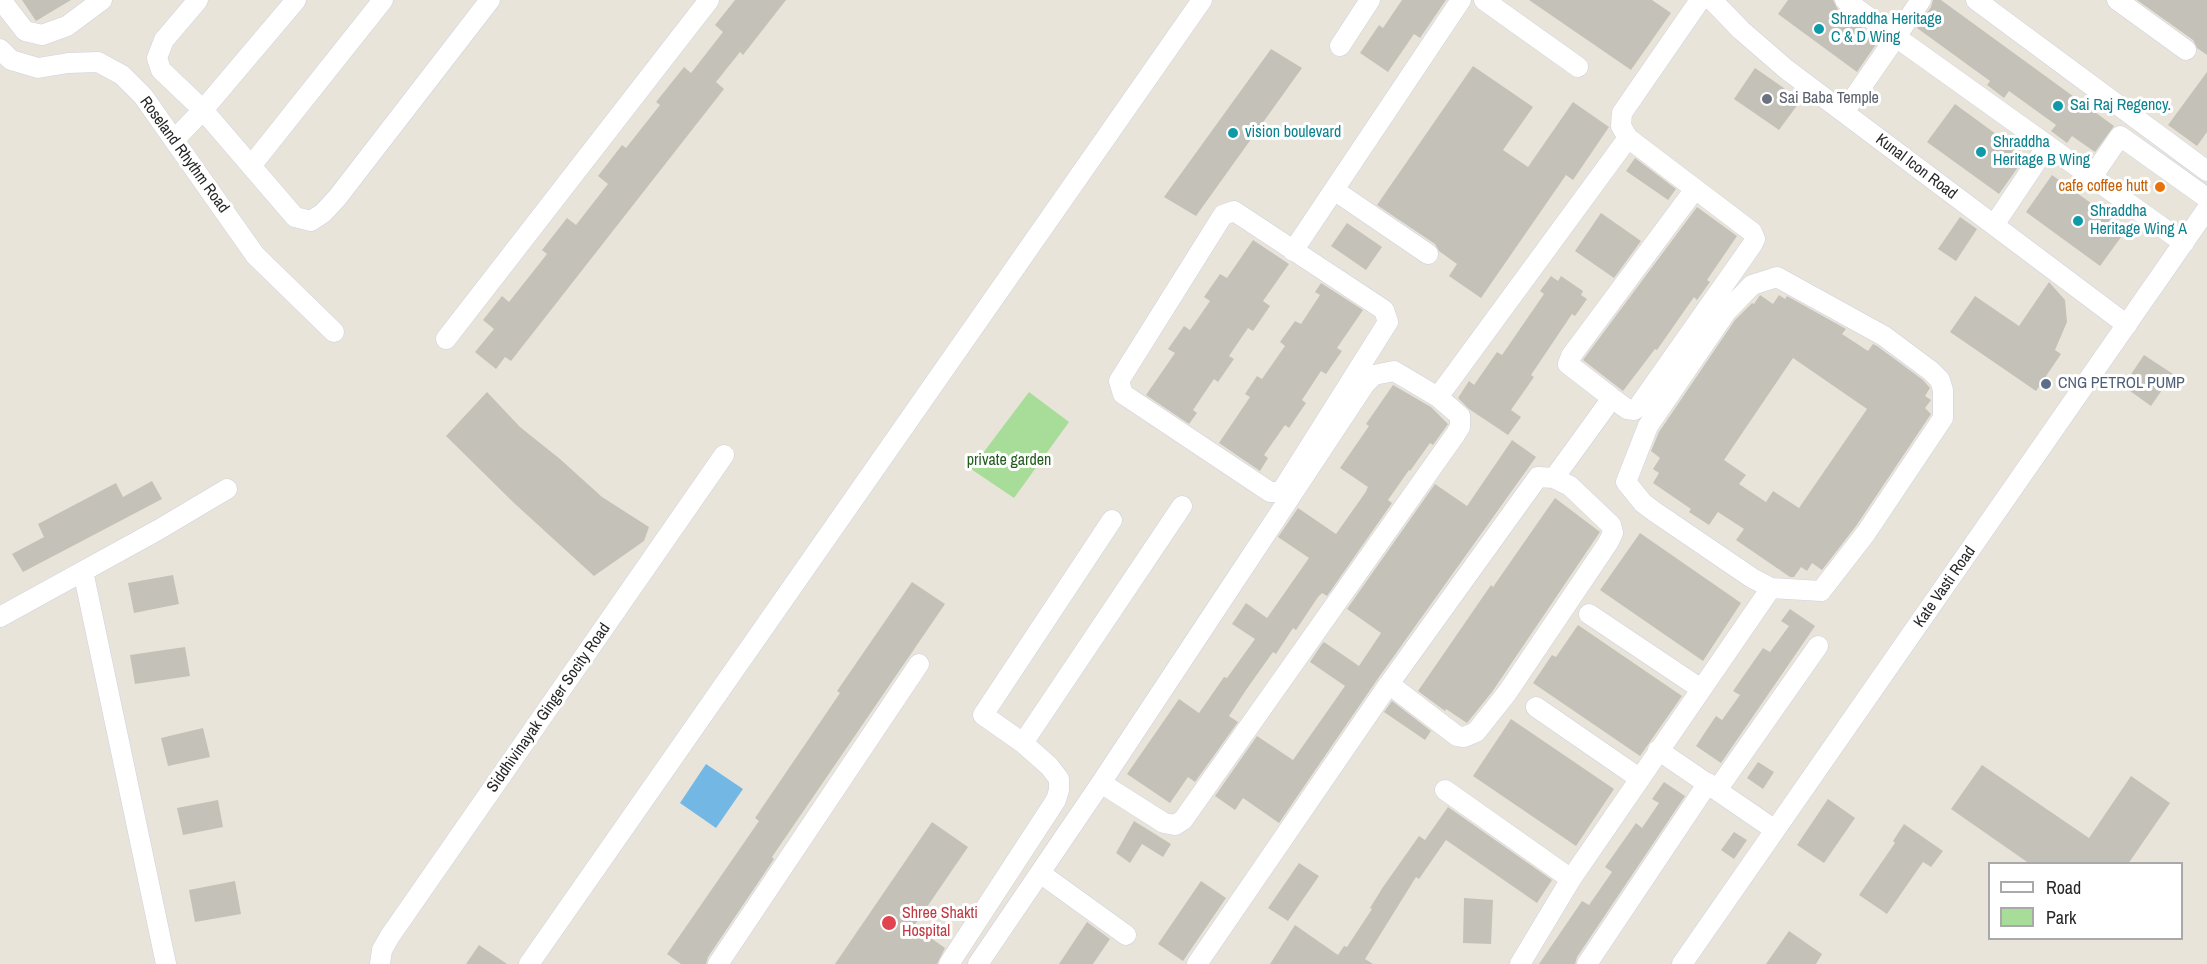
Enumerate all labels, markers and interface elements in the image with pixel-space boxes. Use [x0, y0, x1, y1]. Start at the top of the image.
place label: Shraddha Heritage C & D Wing [1831, 10, 1942, 48]
marker: Shraddha Heritage C & D Wing [1812, 22, 1826, 36]
place label: Sai Baba Temple [1779, 89, 1879, 109]
marker: Sai Baba Temple [1760, 92, 1774, 106]
street label: Roseland Rhythm Road [135, 93, 233, 217]
place label: Sai Raj Regency. [2070, 96, 2171, 116]
marker: Sai Raj Regency. [2051, 99, 2065, 113]
place label: vision boulevard [1245, 123, 1341, 143]
marker: vision boulevard [1226, 126, 1240, 140]
street label: Kunal Icon Road [1871, 130, 1961, 204]
place label: Shraddha Heritage B Wing [1993, 133, 2090, 171]
marker: Shraddha Heritage B Wing [1974, 145, 1988, 159]
place label: cafe coffee hutt [2058, 177, 2148, 197]
marker: cafe coffee hutt [2153, 180, 2167, 194]
place label: Shraddha Heritage Wing A [2090, 202, 2187, 240]
marker: Shraddha Heritage Wing A [2071, 214, 2085, 228]
place label: CNG PETROL PUMP [2058, 374, 2185, 394]
marker: CNG PETROL PUMP [2039, 377, 2053, 391]
park label: private garden [967, 451, 1051, 471]
street label: Kate Vasti Road [1910, 543, 1980, 631]
street label: Siddhivinayak Ginger Socity Road [483, 620, 615, 796]
legend [1988, 862, 2183, 940]
text: Road [2046, 875, 2081, 900]
place label: Shree Shakti Hospital [902, 904, 978, 942]
text: Park [2046, 905, 2076, 930]
marker: Shree Shakti Hospital [880, 914, 898, 932]

